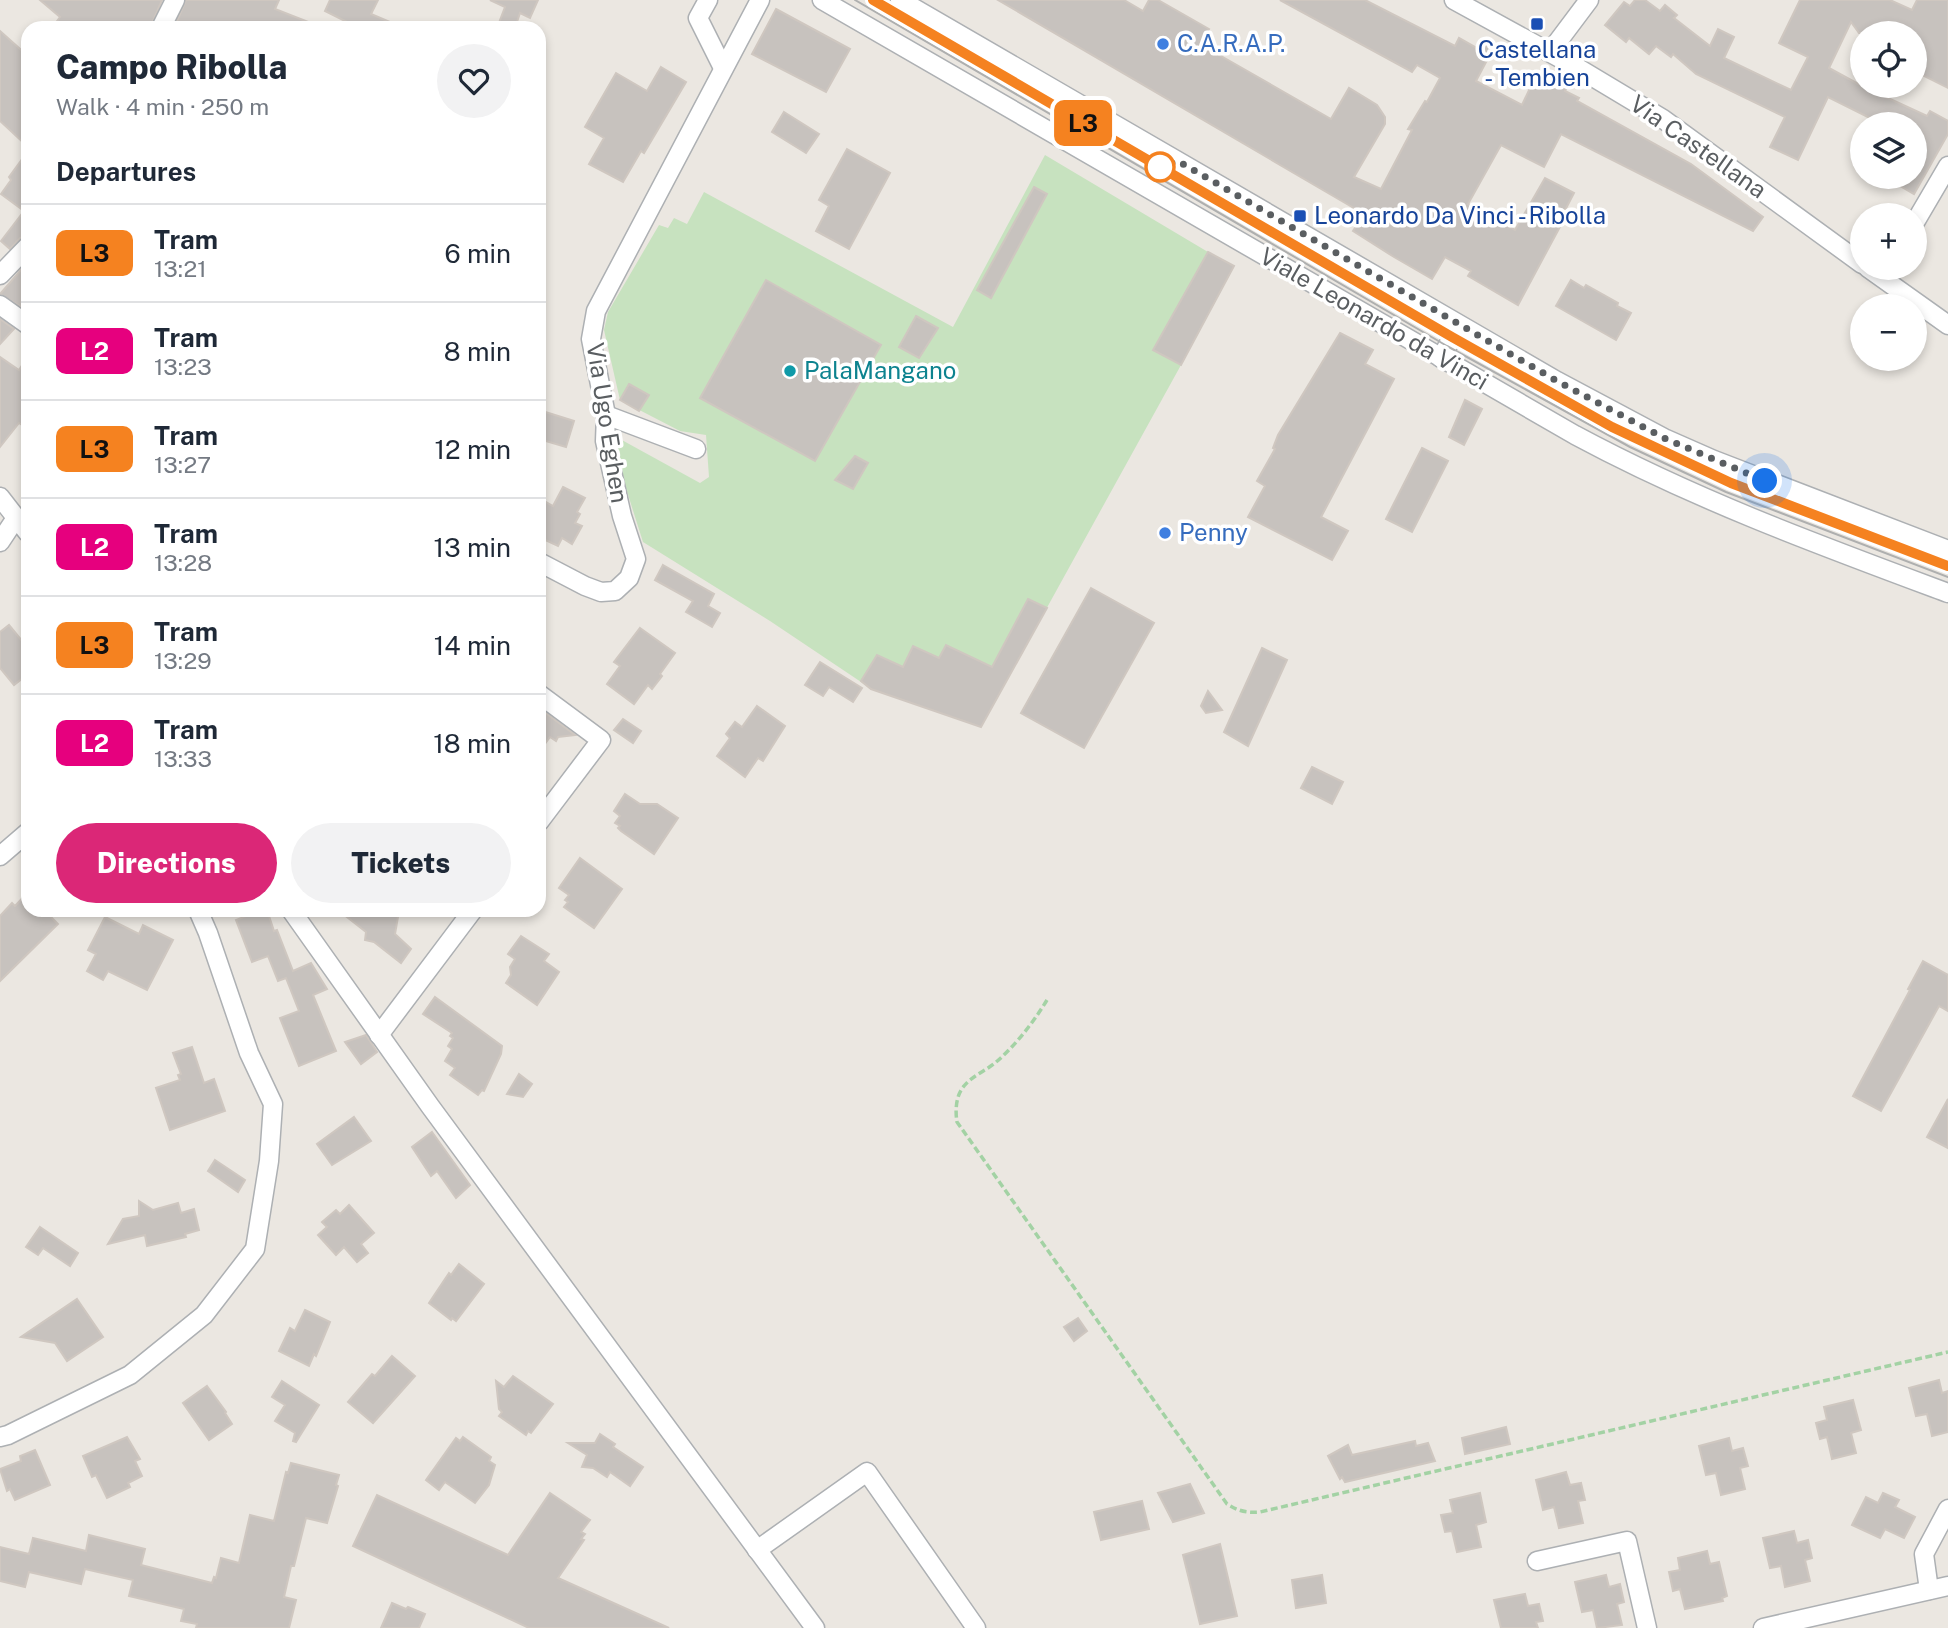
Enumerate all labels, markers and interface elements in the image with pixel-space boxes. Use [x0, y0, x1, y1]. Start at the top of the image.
marker: Castellana - Tembien [1529, 16, 1545, 32]
map controls [1850, 21, 1927, 371]
button: locate [1850, 21, 1927, 98]
place label: C.A.R.A.P. [1177, 29, 1285, 57]
place label: Castellana - Tembien [1478, 35, 1596, 91]
marker: C.A.R.A.P. [1155, 36, 1171, 52]
button: heart [437, 44, 511, 118]
text: Campo Ribolla [56, 48, 287, 86]
street label: Via Castellana [1625, 89, 1772, 203]
text: Walk · 4 min · 250 m [56, 93, 269, 120]
line badge: L3 [1052, 100, 1114, 146]
text: L3 [1068, 109, 1098, 137]
button: layers [1850, 112, 1927, 189]
unlabelled marker [1145, 152, 1175, 182]
text: Departures [56, 156, 196, 187]
place label: Leonardo Da Vinci - Ribolla [1314, 201, 1606, 229]
button: + [1850, 203, 1927, 280]
marker: Leonardo Da Vinci - Ribolla [1292, 208, 1308, 224]
text: Tram [154, 224, 218, 255]
text: 6 min [444, 238, 511, 269]
text: L3 [80, 239, 109, 267]
street label: Viale Leonardo da Vinci [1255, 241, 1494, 395]
text: 13:21 [154, 255, 207, 282]
button: − [1850, 294, 1927, 371]
text: Tram [154, 322, 218, 353]
text: 8 min [444, 336, 511, 367]
text: L2 [80, 337, 109, 365]
street label: Via Ugo Eghen [581, 341, 634, 505]
text: 13:23 [154, 353, 212, 380]
place label: PalaMangano [804, 356, 956, 384]
marker: PalaMangano [782, 363, 798, 379]
text: Tram [154, 420, 218, 451]
text: 12 min [435, 434, 511, 465]
text: L3 [80, 435, 109, 463]
text: 13:27 [154, 451, 211, 478]
your location [1747, 463, 1782, 498]
text: Tram [154, 518, 218, 549]
place label: Penny [1179, 518, 1248, 546]
marker: Penny [1157, 525, 1173, 541]
text: 13 min [434, 532, 511, 563]
text: L2 [80, 533, 109, 561]
text: 13:28 [154, 549, 212, 576]
text: Tram [154, 616, 218, 647]
text: 14 min [434, 630, 511, 661]
text: L3 [80, 631, 109, 659]
text: 13:29 [154, 647, 212, 674]
text: Tram [154, 714, 218, 745]
text: 18 min [433, 728, 511, 759]
text: L2 [80, 729, 109, 757]
text: 13:33 [154, 745, 212, 772]
button: Directions [56, 823, 277, 903]
button: Tickets [291, 823, 511, 903]

